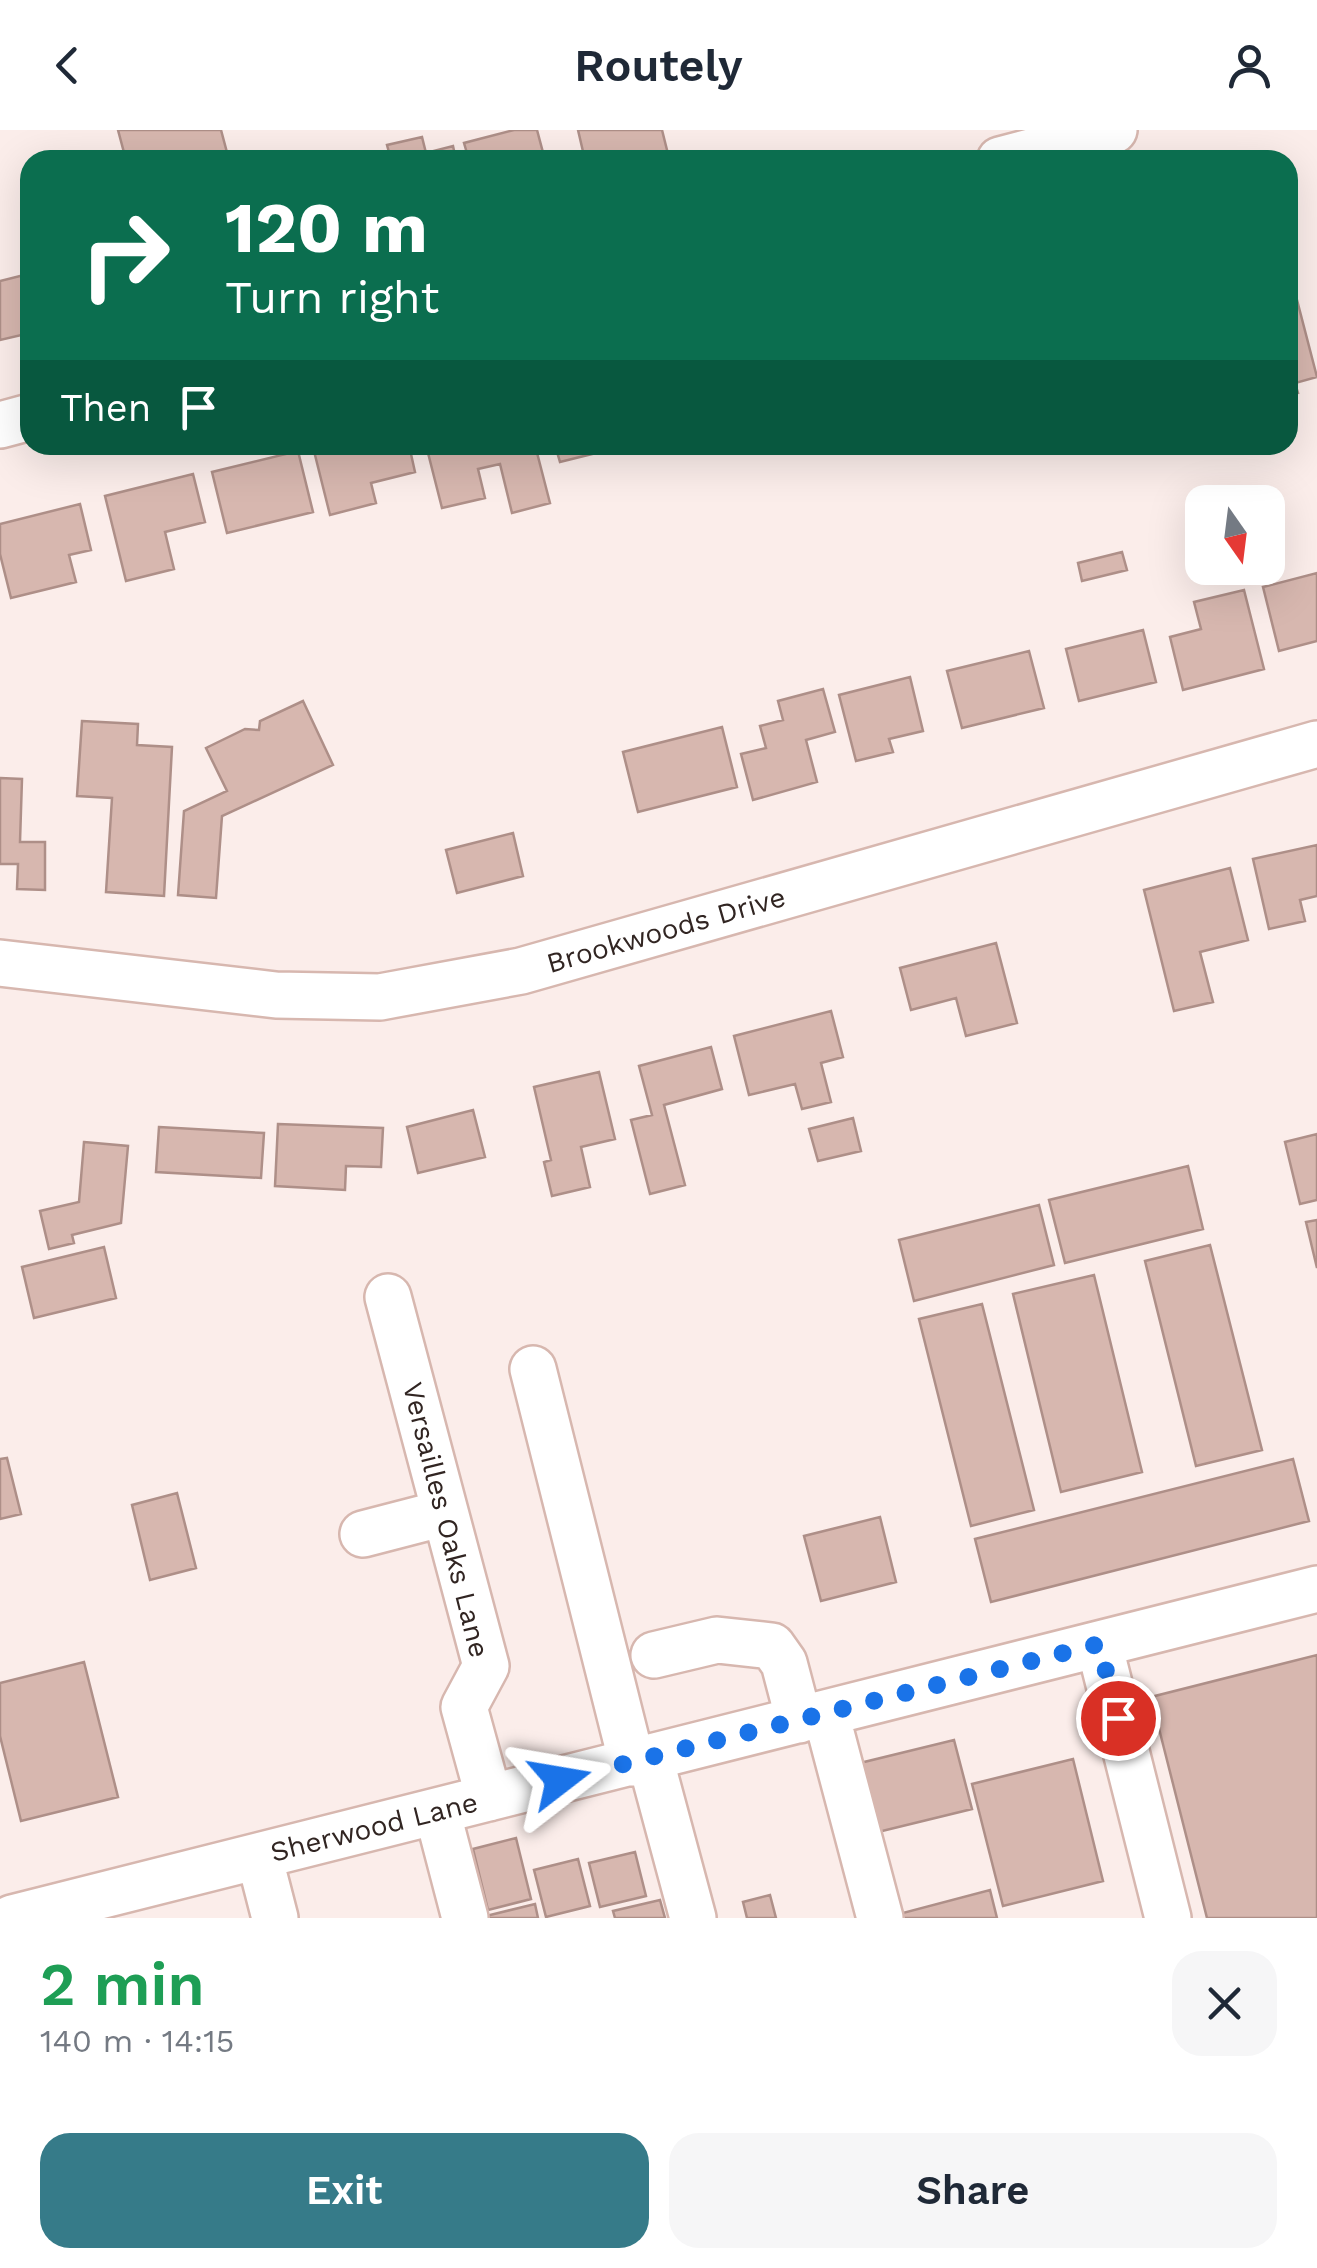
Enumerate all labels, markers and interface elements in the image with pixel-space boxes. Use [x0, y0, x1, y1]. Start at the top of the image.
icon: back [40, 38, 95, 93]
icon: person [1222, 38, 1277, 93]
text: Routely [574, 39, 743, 92]
text: 120 m [225, 187, 428, 269]
icon: right [60, 190, 190, 320]
text: Turn right [225, 271, 439, 324]
icon: arrive [171, 380, 226, 435]
text: Then [60, 386, 151, 430]
north arrow [1185, 485, 1285, 585]
map controls [1185, 485, 1285, 585]
street label: Brookwoods Drive [543, 880, 789, 980]
street label: Versailles Oaks Lane [396, 1379, 496, 1661]
pin [1076, 1676, 1161, 1761]
icon: arrive [1091, 1691, 1146, 1746]
position arrow [508, 1728, 612, 1832]
street label: Sherwood Lane [267, 1785, 481, 1869]
text: 2 min [40, 1949, 205, 2020]
button: close [1172, 1951, 1277, 2056]
text: 140 m · 14:15 [40, 2022, 234, 2060]
button: Exit [40, 2133, 649, 2248]
button: Share [669, 2133, 1277, 2248]

